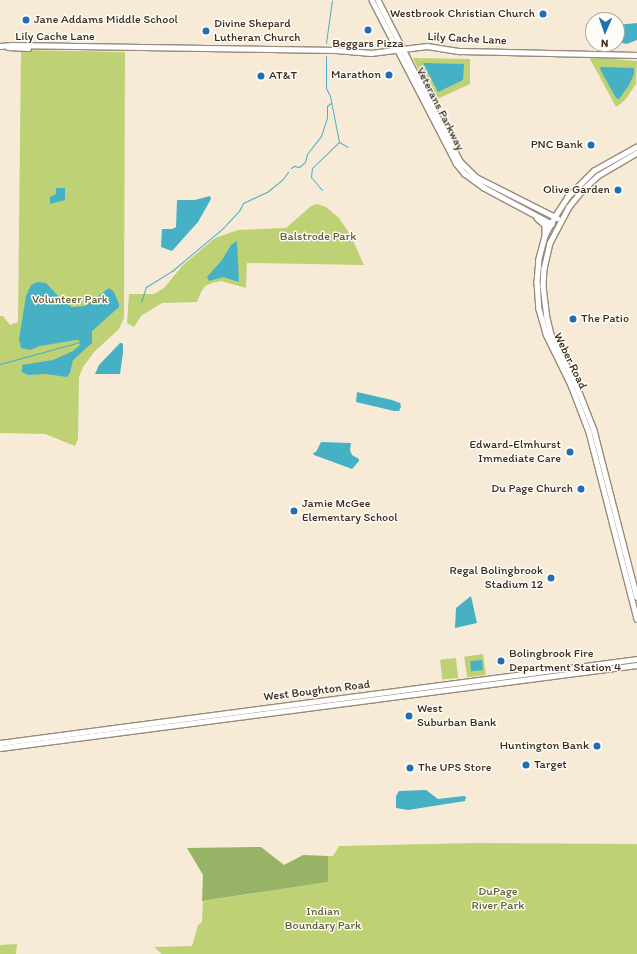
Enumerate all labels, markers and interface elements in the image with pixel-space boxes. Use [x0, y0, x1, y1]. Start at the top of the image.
place label: Westbrook Christian Church [390, 7, 535, 21]
marker: Westbrook Christian Church [538, 9, 548, 19]
north arrow [585, 12, 625, 52]
place label: Jane Addams Middle School [34, 13, 178, 27]
marker: Jane Addams Middle School [21, 15, 31, 25]
place label: Divine Shepard Lutheran Church [214, 17, 301, 45]
marker: Beggars Pizza [363, 25, 373, 35]
marker: Divine Shepard Lutheran Church [201, 26, 211, 36]
street label: Lily Cache Lane [15, 30, 95, 44]
street label: Lily Cache Lane [427, 30, 507, 48]
place label: Beggars Pizza [332, 37, 404, 51]
text: N [601, 37, 609, 50]
street label: Veterans Parkway [413, 65, 467, 153]
place label: Marathon [331, 68, 381, 82]
place label: AT&T [269, 69, 297, 83]
marker: Marathon [384, 70, 394, 80]
marker: AT&T [256, 71, 266, 81]
place label: PNC Bank [531, 138, 583, 152]
marker: PNC Bank [586, 140, 596, 150]
place label: Olive Garden [543, 183, 610, 197]
marker: Olive Garden [613, 185, 623, 195]
park label: Balstrode Park [280, 230, 356, 244]
park label: Volunteer Park [32, 293, 108, 307]
place label: The Patio [581, 312, 629, 326]
marker: The Patio [568, 314, 578, 324]
street label: Weber Road [550, 331, 590, 391]
place label: Edward-Elmhurst Immediate Care [469, 438, 561, 466]
marker: Edward-Elmhurst Immediate Care [564, 446, 576, 458]
place label: Du Page Church [491, 482, 573, 496]
marker: Du Page Church [576, 484, 586, 494]
place label: Jamie McGee Elementary School [302, 497, 398, 525]
marker: Jamie McGee Elementary School [289, 506, 299, 516]
place label: Regal Bolingbrook Stadium 12 [450, 564, 543, 592]
marker: Regal Bolingbrook Stadium 12 [546, 573, 556, 583]
place label: Bolingbrook Fire Department Station 4 [509, 647, 621, 675]
marker: Bolingbrook Fire Department Station 4 [496, 656, 506, 666]
street label: West Boughton Road [263, 677, 371, 705]
place label: West Suburban Bank [417, 702, 497, 730]
marker: West Suburban Bank [404, 711, 414, 721]
place label: Huntington Bank [500, 739, 589, 753]
marker: Huntington Bank [592, 741, 602, 751]
place label: Target [534, 758, 567, 772]
marker: Target [521, 760, 531, 770]
place label: The UPS Store [418, 761, 491, 775]
marker: The UPS Store [405, 763, 415, 773]
park label: DuPage River Park [472, 885, 524, 913]
park label: Indian Boundary Park [285, 905, 361, 933]

